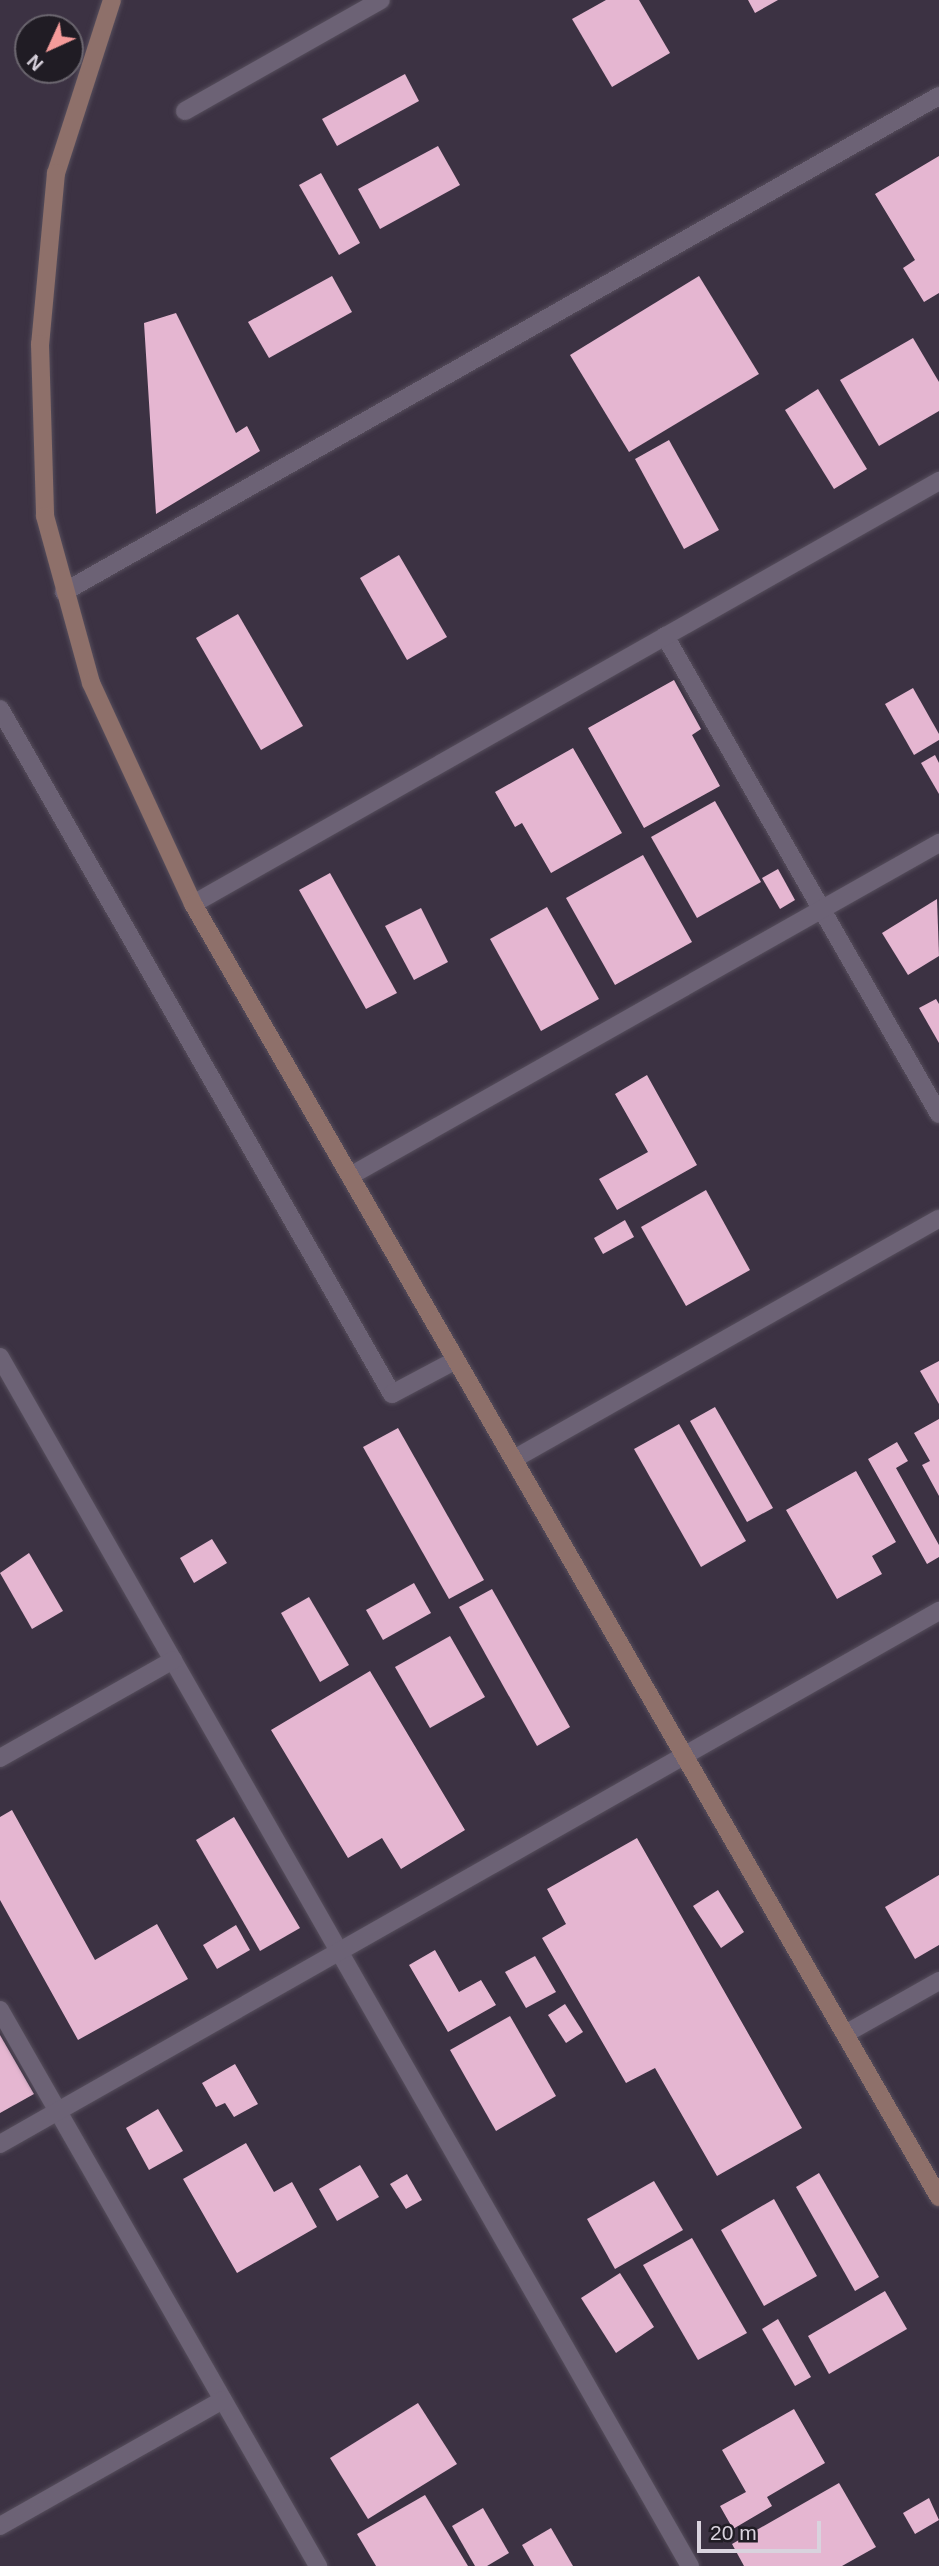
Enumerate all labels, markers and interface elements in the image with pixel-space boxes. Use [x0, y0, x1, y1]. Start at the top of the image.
north arrow [14, 14, 84, 84]
text: N [23, 51, 47, 75]
scale bar [701, 2506, 825, 2550]
text: 20 m [710, 2521, 757, 2544]

